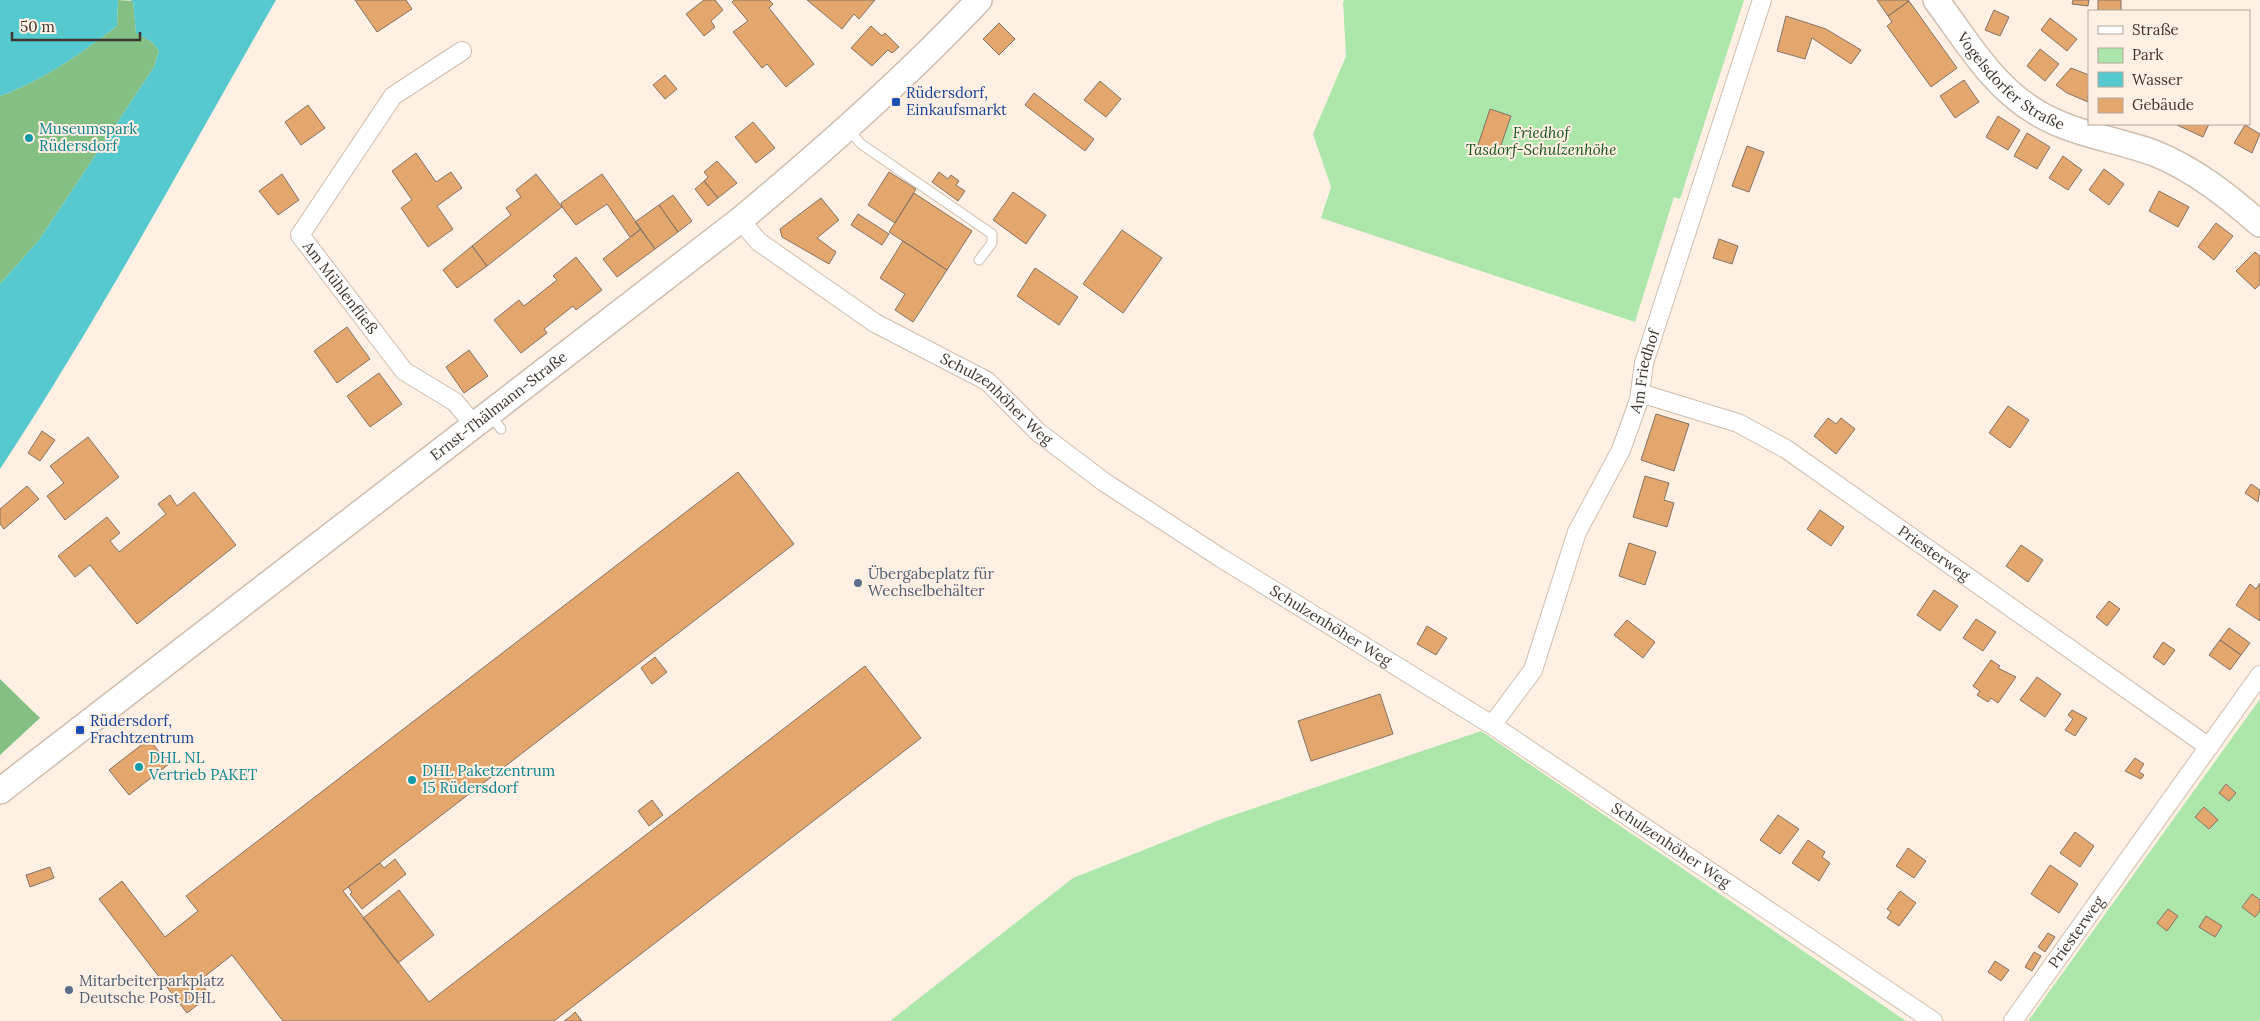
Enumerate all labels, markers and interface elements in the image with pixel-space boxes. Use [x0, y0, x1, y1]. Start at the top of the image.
scale bar [12, 10, 140, 42]
legend [2088, 10, 2250, 125]
text: 50 m [20, 17, 55, 36]
text: Straße [2132, 20, 2179, 39]
street label: Vogelsdorfer Straße [1953, 27, 2067, 134]
text: Park [2132, 45, 2163, 64]
text: Wasser [2132, 70, 2183, 89]
place label: Rüdersdorf, Einkaufsmarkt [906, 83, 1007, 119]
text: Gebäude [2132, 95, 2194, 114]
marker: Rüdersdorf, Einkaufsmarkt [890, 96, 902, 108]
place label: Museumspark Rüdersdorf [39, 119, 137, 155]
park label: Friedhof Tasdorf-Schulzenhöhe [1466, 123, 1616, 159]
marker: Museumspark Rüdersdorf [23, 132, 35, 144]
street label: Am Mühlenfließ [299, 236, 382, 338]
street label: Am Friedhof [1625, 326, 1664, 417]
street label: Ernst-Thälmann-Straße [426, 347, 571, 465]
street label: Schulzenhöher Weg [937, 348, 1057, 449]
street label: Priesterweg [1894, 521, 1974, 585]
place label: Übergabeplatz für Wechselbehälter [868, 564, 995, 600]
marker: Übergabeplatz für Wechselbehälter [852, 577, 864, 589]
street label: Schulzenhöher Weg [1267, 580, 1396, 670]
place label: Rüdersdorf, Frachtzentrum [90, 711, 194, 747]
marker: Rüdersdorf, Frachtzentrum [74, 724, 86, 736]
place label: DHL NL Vertrieb PAKET [148, 748, 258, 784]
marker: DHL NL Vertrieb PAKET [133, 761, 145, 773]
place label: DHL Paketzentrum 15 Rüdersdorf [422, 761, 555, 797]
marker: DHL Paketzentrum 15 Rüdersdorf [406, 774, 418, 786]
street label: Schulzenhöher Weg [1608, 798, 1735, 892]
street label: Priesterweg [2044, 892, 2108, 972]
place label: Mitarbeiterparkplatz Deutsche Post DHL [79, 971, 224, 1007]
marker: Mitarbeiterparkplatz Deutsche Post DHL [63, 984, 75, 996]

